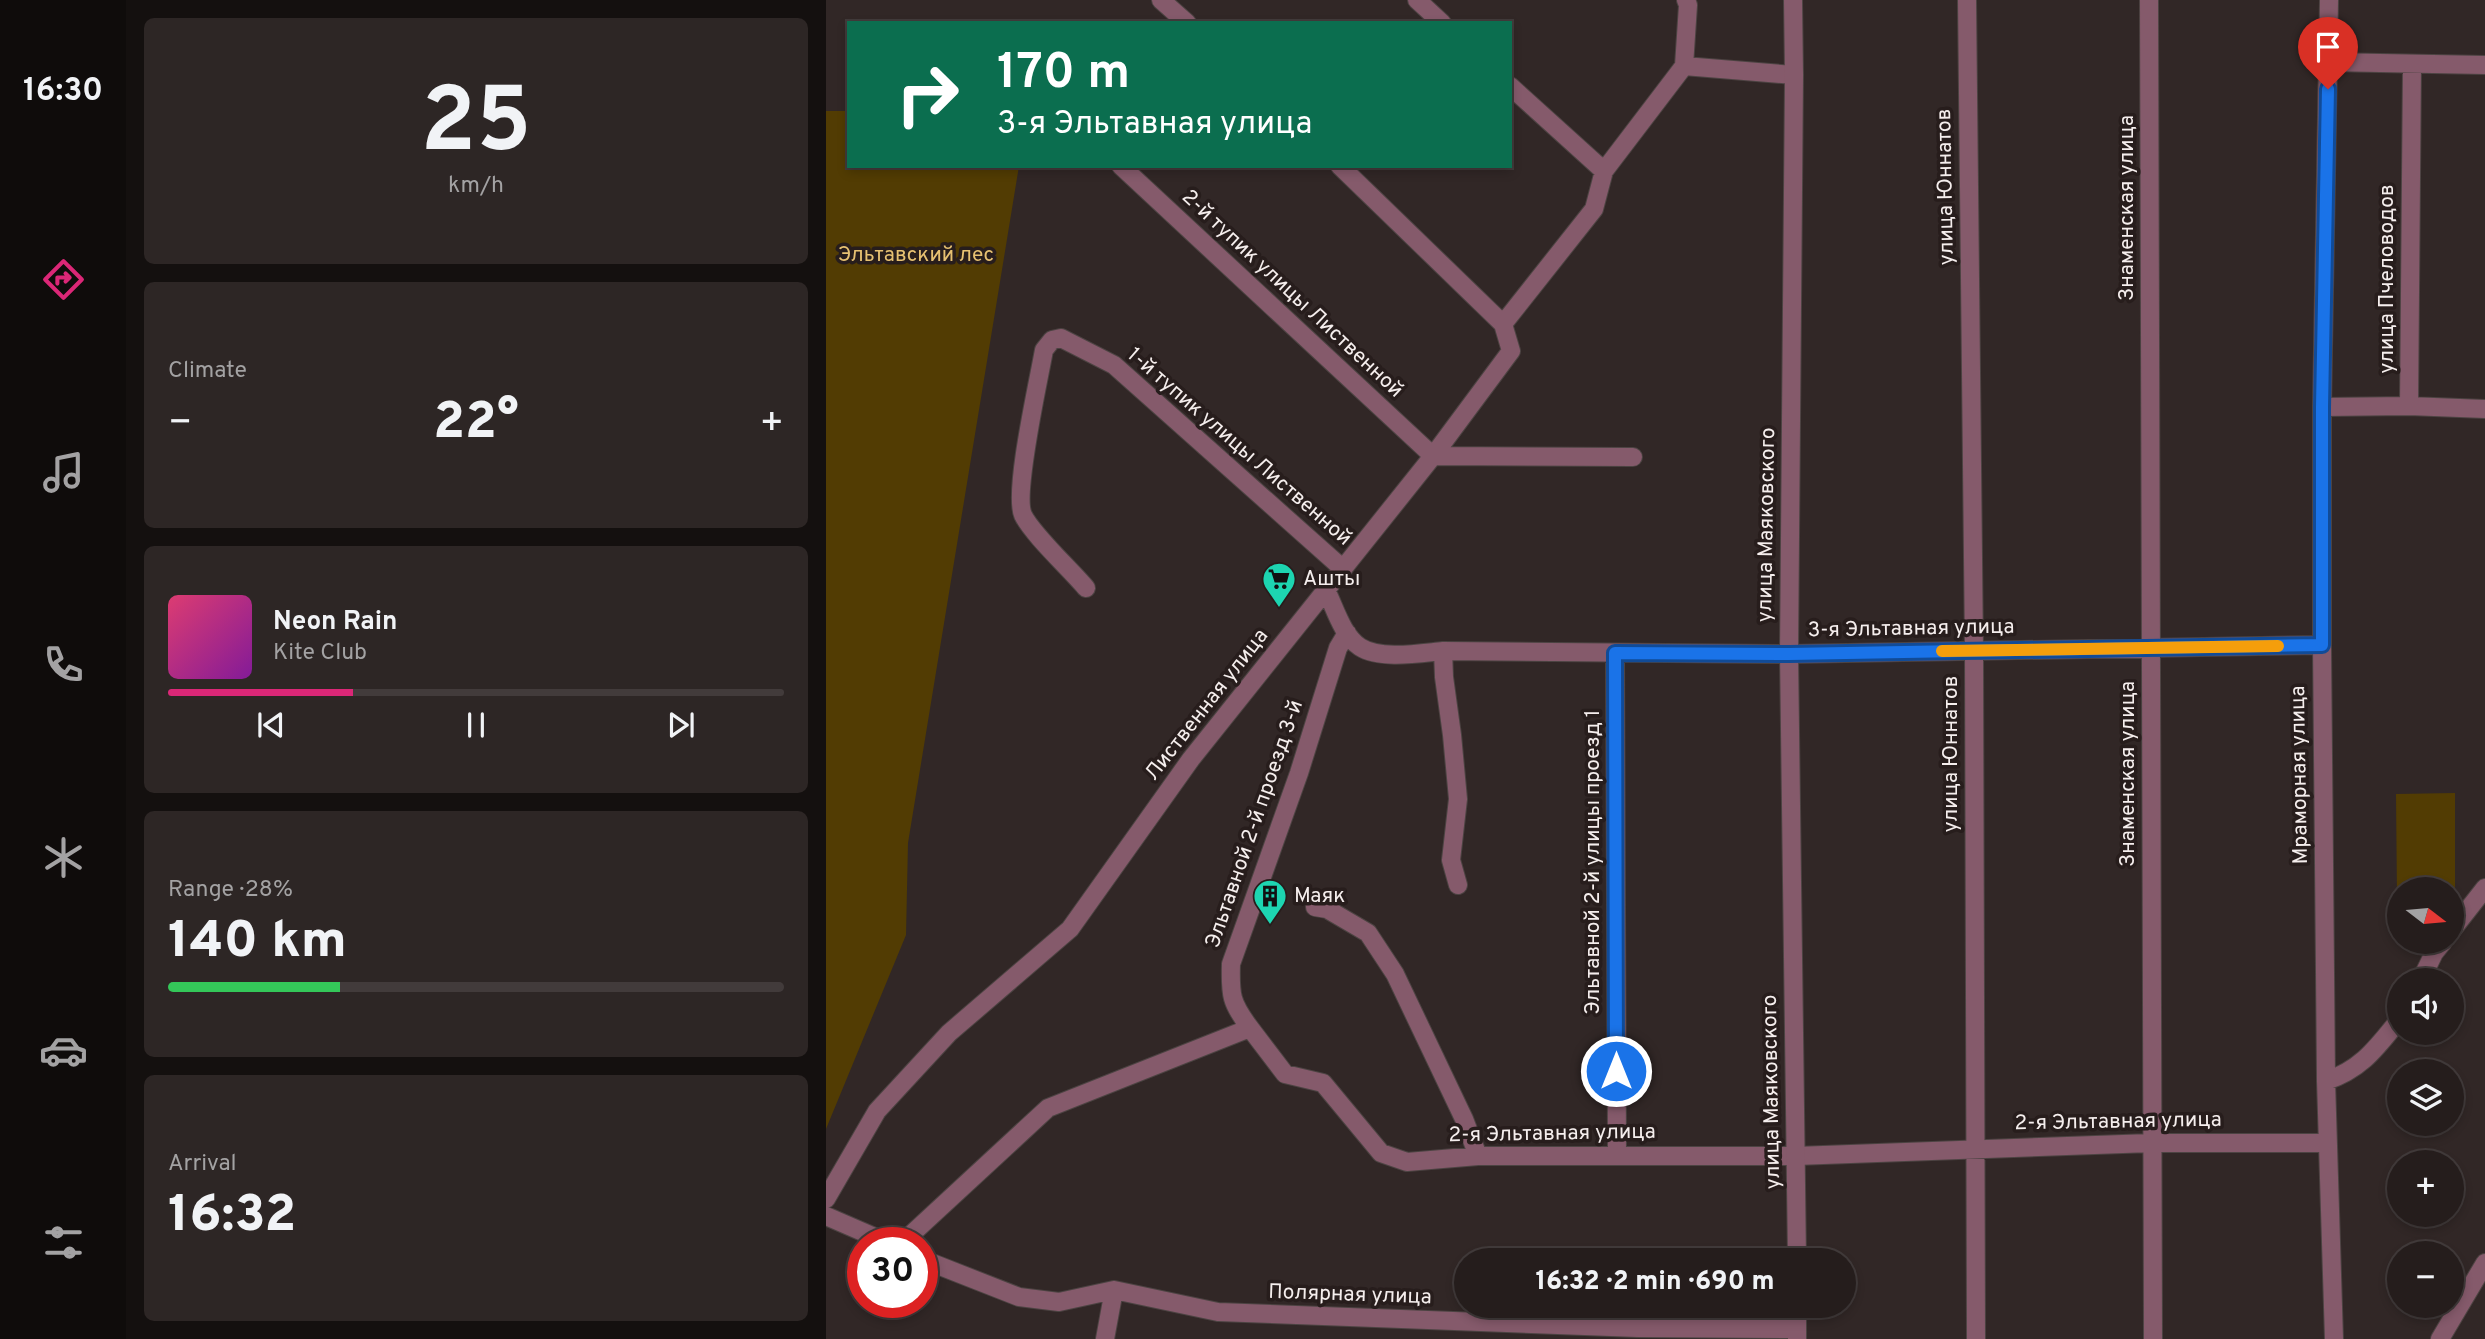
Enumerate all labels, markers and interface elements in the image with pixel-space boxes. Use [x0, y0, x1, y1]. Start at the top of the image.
pin [2298, 17, 2358, 89]
icon: arrive [2309, 28, 2347, 66]
text: 170 m [997, 44, 1130, 106]
icon: right [882, 49, 973, 140]
text: 25 [420, 69, 532, 184]
text: 16:30 [23, 72, 103, 112]
text: 3-я Эльтавная улица [997, 105, 1312, 145]
street label: улица Юннатов [1931, 108, 1961, 266]
street label: Знаменская улица [2114, 115, 2141, 301]
text: km/h [448, 172, 504, 201]
street label: 2-й тупик улицы Лиственной [1175, 184, 1409, 404]
street label: улица Пчеловодов [2374, 184, 2401, 374]
park label: Эльтавский лес [838, 242, 994, 269]
icon: directions [39, 255, 88, 304]
street label: 1-й тупик улицы Лиственной [1121, 342, 1357, 552]
text: Climate [168, 357, 247, 386]
text: 22° [433, 391, 519, 457]
text: − [168, 400, 193, 449]
text: + [759, 400, 784, 449]
street label: улица Маяковского [1752, 427, 1782, 623]
icon: music [39, 448, 88, 497]
supermarket icon: Ашты [1260, 560, 1298, 609]
place label: Ашты [1303, 566, 1360, 593]
text: Neon Rain [273, 606, 398, 639]
street label: 3-я Эльтавная улица [1807, 614, 2015, 644]
street label: Лиственная улица [1139, 624, 1275, 786]
text: Kite Club [273, 639, 367, 668]
icon: phone [39, 640, 88, 689]
street label: улица Юннатов [1938, 676, 1965, 832]
street label: Знаменская улица [2115, 681, 2142, 867]
street label: Мраморная улица [2285, 685, 2315, 865]
street label: Эльтавной 2-й проезд 3-й [1200, 697, 1310, 951]
icon: previous [252, 706, 290, 744]
icon: pause [457, 706, 495, 744]
icon: next [662, 706, 700, 744]
street label: Эльтавной 2-й улицы проезд 1 [1580, 709, 1607, 1015]
icon: climate [39, 833, 88, 882]
text: Range · 28% [168, 876, 293, 905]
building icon: Маяк [1251, 877, 1289, 926]
north arrow [2387, 877, 2464, 954]
map controls [2387, 877, 2464, 1318]
place label: Маяк [1294, 883, 1345, 910]
text: 140 km [168, 910, 347, 976]
button: sound [2387, 968, 2464, 1045]
street label: улица Маяковского [1757, 994, 1787, 1190]
icon: car [39, 1026, 88, 1075]
position arrow [1579, 1034, 1653, 1108]
button: layers [2387, 1059, 2464, 1136]
street label: 2-я Эльтавная улица [2014, 1107, 2222, 1137]
street label: 2-я Эльтавная улица [1448, 1119, 1656, 1149]
text: Arrival [168, 1150, 237, 1179]
button: + [2387, 1150, 2464, 1227]
text: 16:32 [168, 1184, 296, 1250]
icon: filters [39, 1218, 88, 1267]
speed limit sign: 30 [847, 1227, 938, 1318]
button: − [2387, 1241, 2464, 1318]
text: 16:32 · 2 min · 690 m [1535, 1266, 1775, 1299]
street label: Полярная улица [1268, 1279, 1432, 1311]

